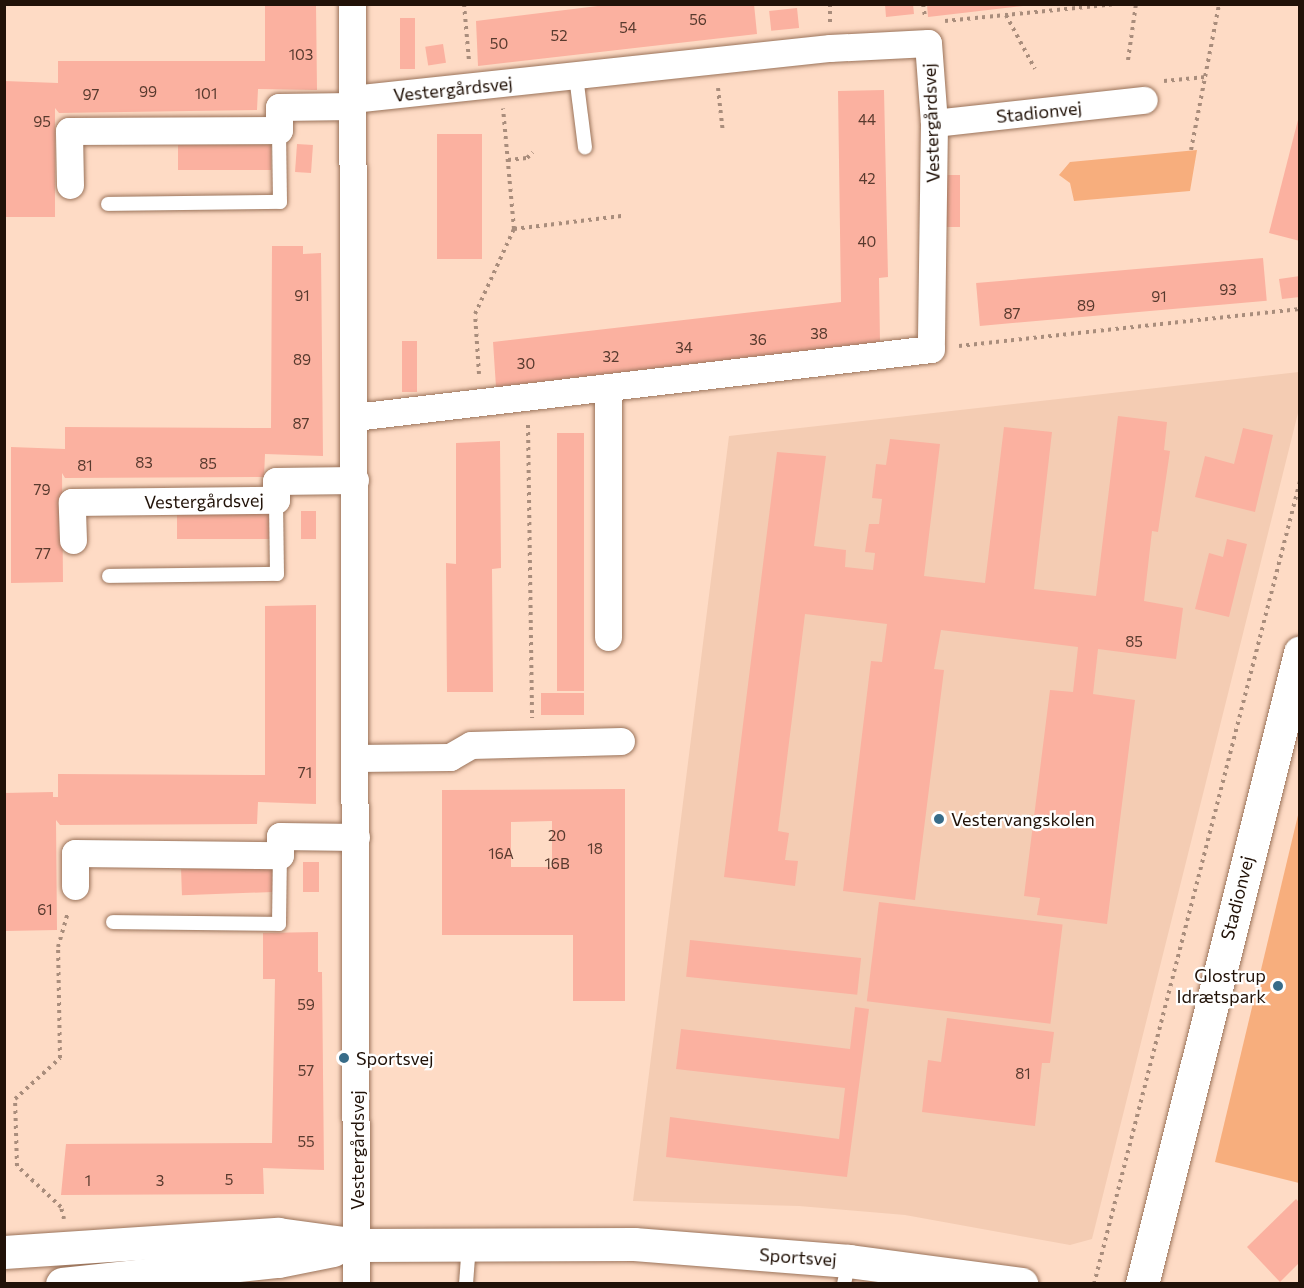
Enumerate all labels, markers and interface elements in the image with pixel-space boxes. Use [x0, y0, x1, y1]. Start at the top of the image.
house number: 56 [689, 11, 707, 29]
house number: 54 [619, 19, 637, 37]
house number: 52 [551, 27, 567, 45]
house number: 50 [490, 35, 508, 53]
house number: 103 [289, 46, 313, 64]
street label: Vestergårdsvej [918, 63, 944, 183]
street label: Vestergårdsvej [392, 72, 514, 106]
house number: 99 [139, 83, 157, 101]
house number: 101 [195, 85, 217, 103]
house number: 97 [83, 86, 99, 104]
street label: Stadionvej [995, 97, 1083, 127]
house number: 44 [858, 111, 876, 129]
house number: 95 [33, 113, 51, 131]
house number: 42 [858, 170, 876, 188]
house number: 40 [858, 233, 876, 251]
house number: 93 [1219, 281, 1237, 299]
house number: 91 [294, 287, 310, 305]
house number: 91 [1151, 288, 1167, 306]
house number: 89 [1077, 297, 1095, 315]
house number: 87 [1004, 305, 1020, 323]
house number: 38 [810, 325, 828, 343]
house number: 36 [749, 331, 767, 349]
house number: 34 [675, 339, 693, 357]
house number: 32 [603, 348, 619, 366]
house number: 89 [293, 351, 311, 369]
house number: 30 [517, 355, 535, 373]
house number: 87 [293, 415, 309, 433]
house number: 83 [135, 454, 153, 472]
house number: 85 [199, 455, 217, 473]
house number: 81 [77, 457, 93, 475]
house number: 79 [34, 481, 50, 499]
street label: Vestergårdsvej [144, 489, 264, 513]
house number: 77 [35, 545, 51, 563]
house number: 85 [1125, 633, 1143, 651]
house number: 71 [298, 764, 312, 782]
place label: Vestervangskolen [951, 808, 1095, 830]
marker: Vestervangskolen [932, 812, 946, 826]
house number: 20 [548, 827, 566, 845]
house number: 18 [587, 840, 603, 858]
house number: 16A [488, 845, 514, 863]
street label: Stadionvej [1216, 854, 1258, 942]
house number: 16B [544, 855, 570, 873]
house number: 61 [37, 901, 53, 919]
place label: Glostrup Idrætspark [1176, 965, 1266, 1008]
marker: Glostrup Idrætspark [1271, 979, 1285, 993]
house number: 59 [297, 996, 315, 1014]
place label: Sportsvej [356, 1047, 434, 1069]
marker: Sportsvej [337, 1051, 351, 1065]
house number: 57 [298, 1062, 314, 1080]
house number: 81 [1015, 1065, 1031, 1083]
street label: Vestergårdsvej [346, 1090, 368, 1210]
house number: 55 [297, 1133, 315, 1151]
house number: 5 [225, 1171, 233, 1189]
house number: 1 [85, 1172, 91, 1190]
house number: 3 [156, 1172, 164, 1190]
street label: Sportsvej [759, 1244, 837, 1270]

